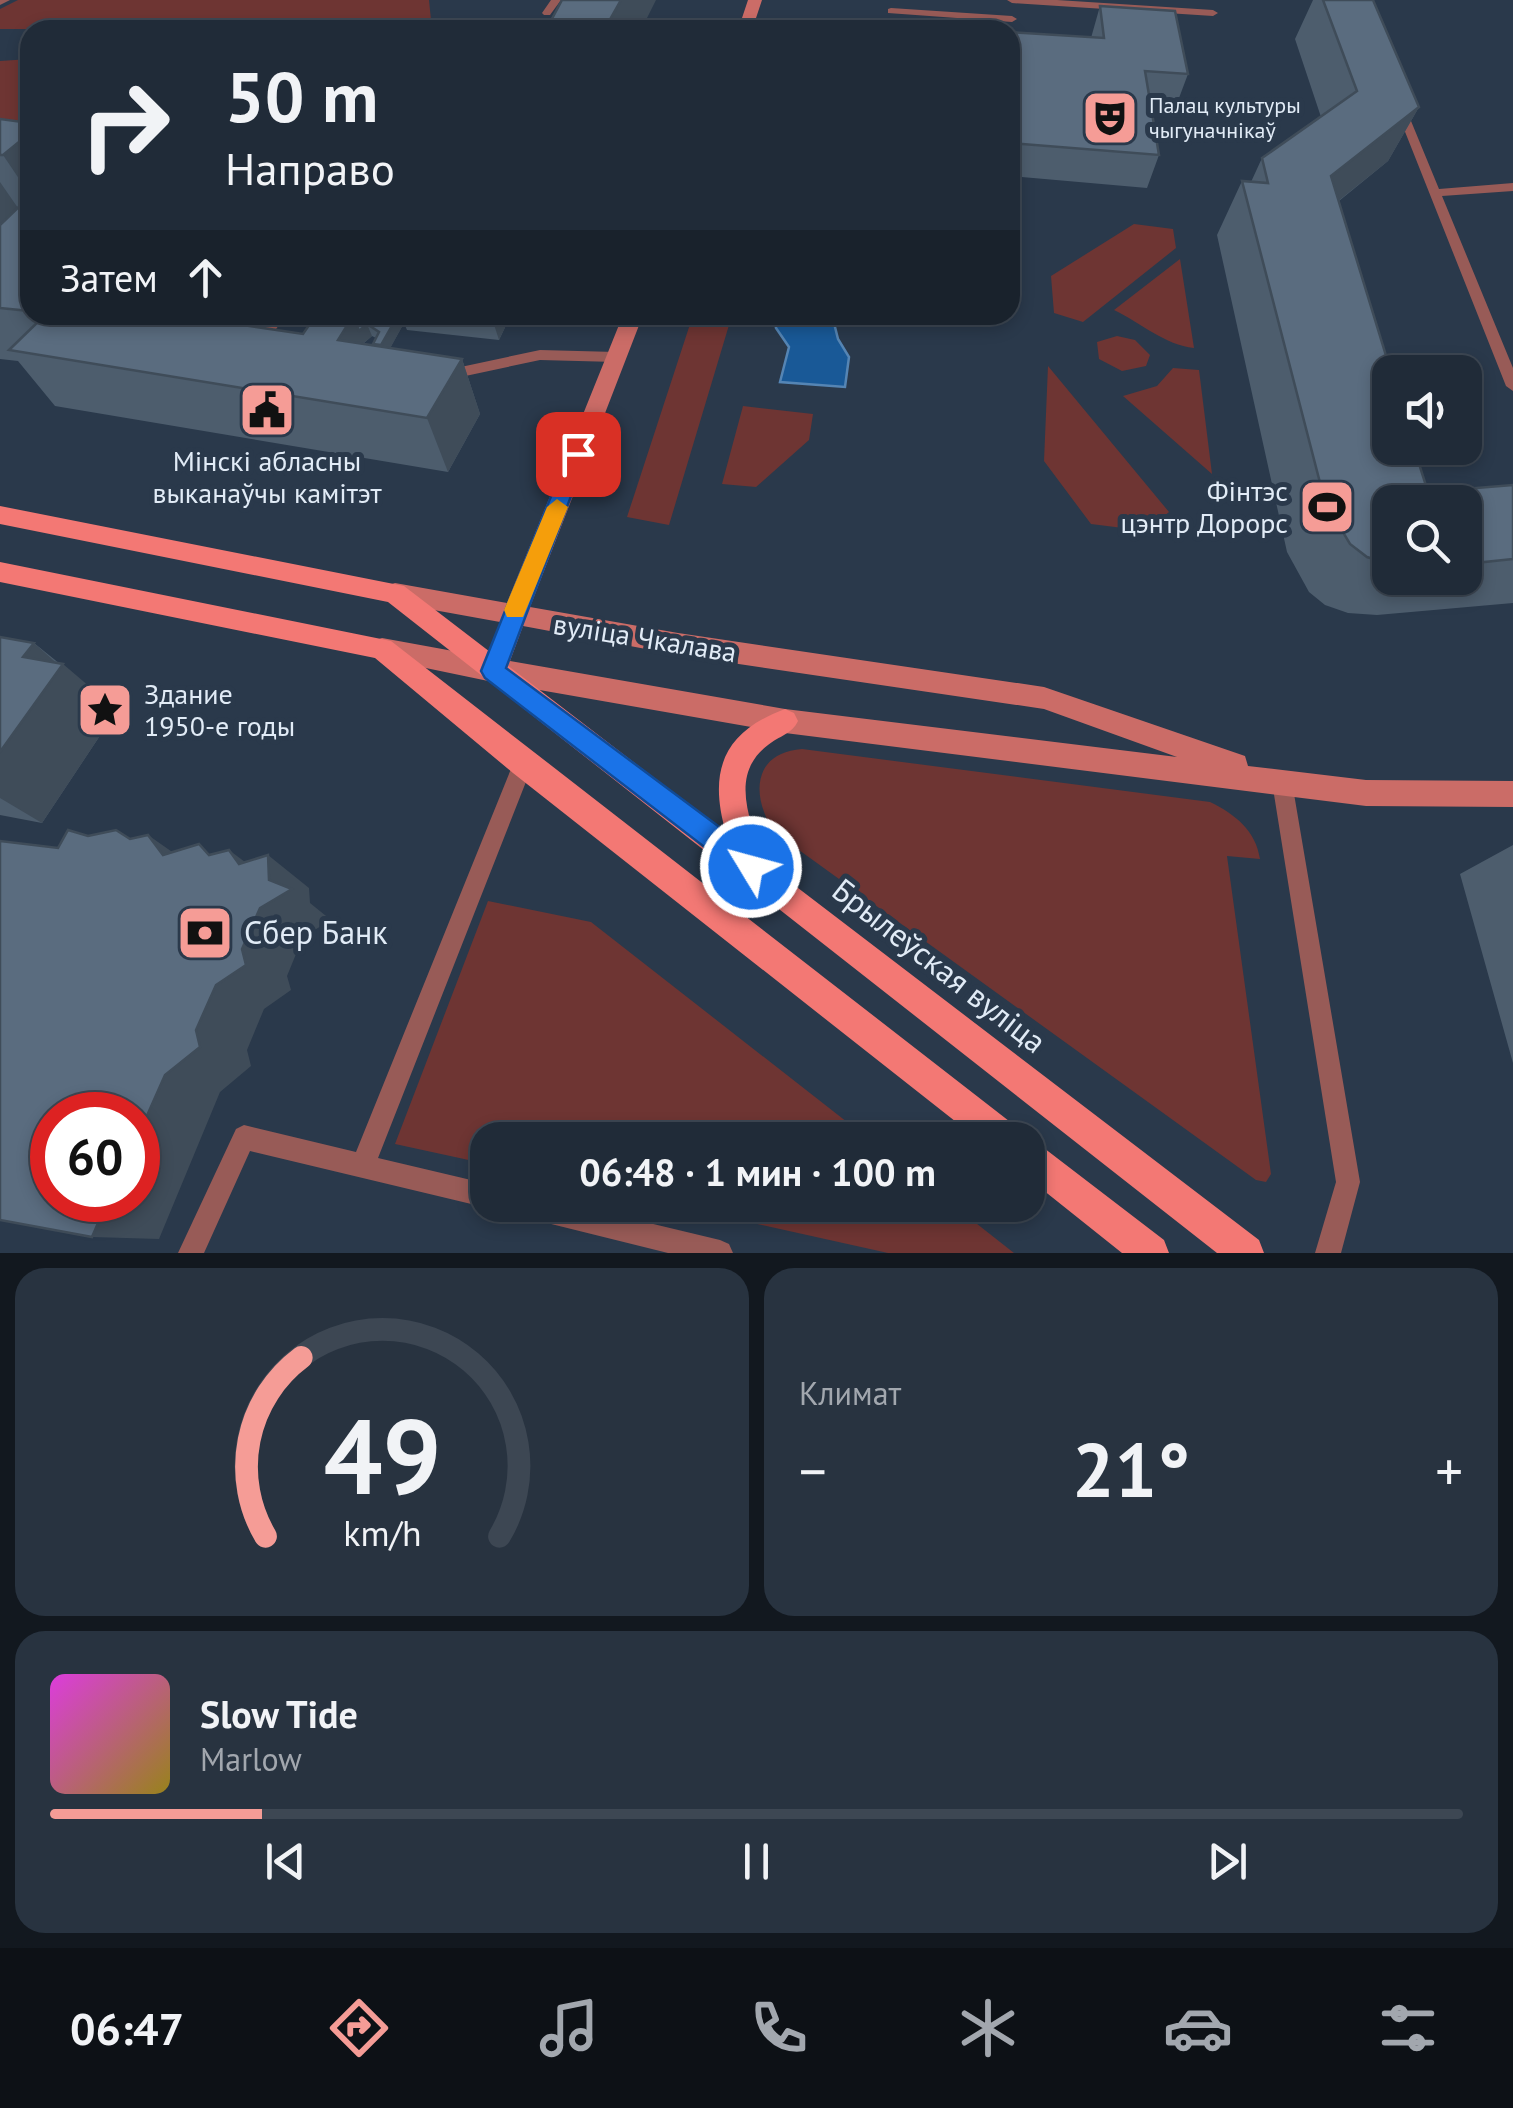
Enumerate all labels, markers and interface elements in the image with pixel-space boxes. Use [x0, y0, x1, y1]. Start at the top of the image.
text: 50 m [225, 51, 378, 141]
icon: right [60, 60, 190, 190]
theatre icon: Палац культуры чыгуначнікаў [1080, 88, 1140, 148]
place label: Палац культуры чыгуначнікаў [1149, 91, 1301, 144]
text: Направо [225, 139, 395, 197]
icon: ahead [178, 250, 233, 305]
text: Затем [60, 253, 158, 302]
map controls [1372, 355, 1482, 595]
button: sound [1372, 355, 1482, 465]
public building icon: Мінскі абласны выканаўчы камітэт [237, 380, 297, 440]
pin [536, 412, 621, 497]
icon: arrive [551, 427, 606, 482]
place label: Мінскі абласны выканаўчы камітэт [152, 442, 382, 511]
place label: Фінтэс цэнтр Дорорс [1120, 472, 1288, 541]
sports icon: Фінтэс цэнтр Дорорс [1297, 477, 1357, 537]
button: search [1372, 485, 1482, 595]
street label: вуліца Чкалава [551, 605, 739, 670]
place label: Здание 1950-е годы [144, 675, 295, 744]
place icon: Здание 1950-е годы [75, 680, 135, 740]
position arrow [699, 815, 803, 919]
street label: Брылеўская вуліца [824, 868, 1055, 1062]
bank icon: Сбер Банк [175, 903, 235, 963]
place label: Сбер Банк [244, 911, 388, 953]
speed limit sign: 60 [30, 1092, 160, 1222]
text: 06:48 · 1 мин · 100 m [579, 1147, 936, 1196]
text: Климат [799, 1372, 901, 1414]
text: 49 [323, 1388, 441, 1523]
text: 21° [1072, 1421, 1190, 1518]
text: − [799, 1435, 827, 1506]
text: + [1435, 1435, 1463, 1506]
text: km/h [343, 1510, 421, 1556]
text: Slow Tide [200, 1689, 358, 1738]
text: Marlow [200, 1738, 302, 1780]
icon: previous [258, 1834, 313, 1889]
icon: pause [729, 1834, 784, 1889]
icon: next [1200, 1834, 1255, 1889]
icon: directions [324, 1993, 394, 2063]
icon: music [534, 1993, 604, 2063]
icon: phone [744, 1993, 814, 2063]
icon: climate [953, 1993, 1023, 2063]
icon: car [1163, 1993, 1233, 2063]
icon: filters [1373, 1993, 1443, 2063]
text: 06:47 [70, 1999, 184, 2057]

